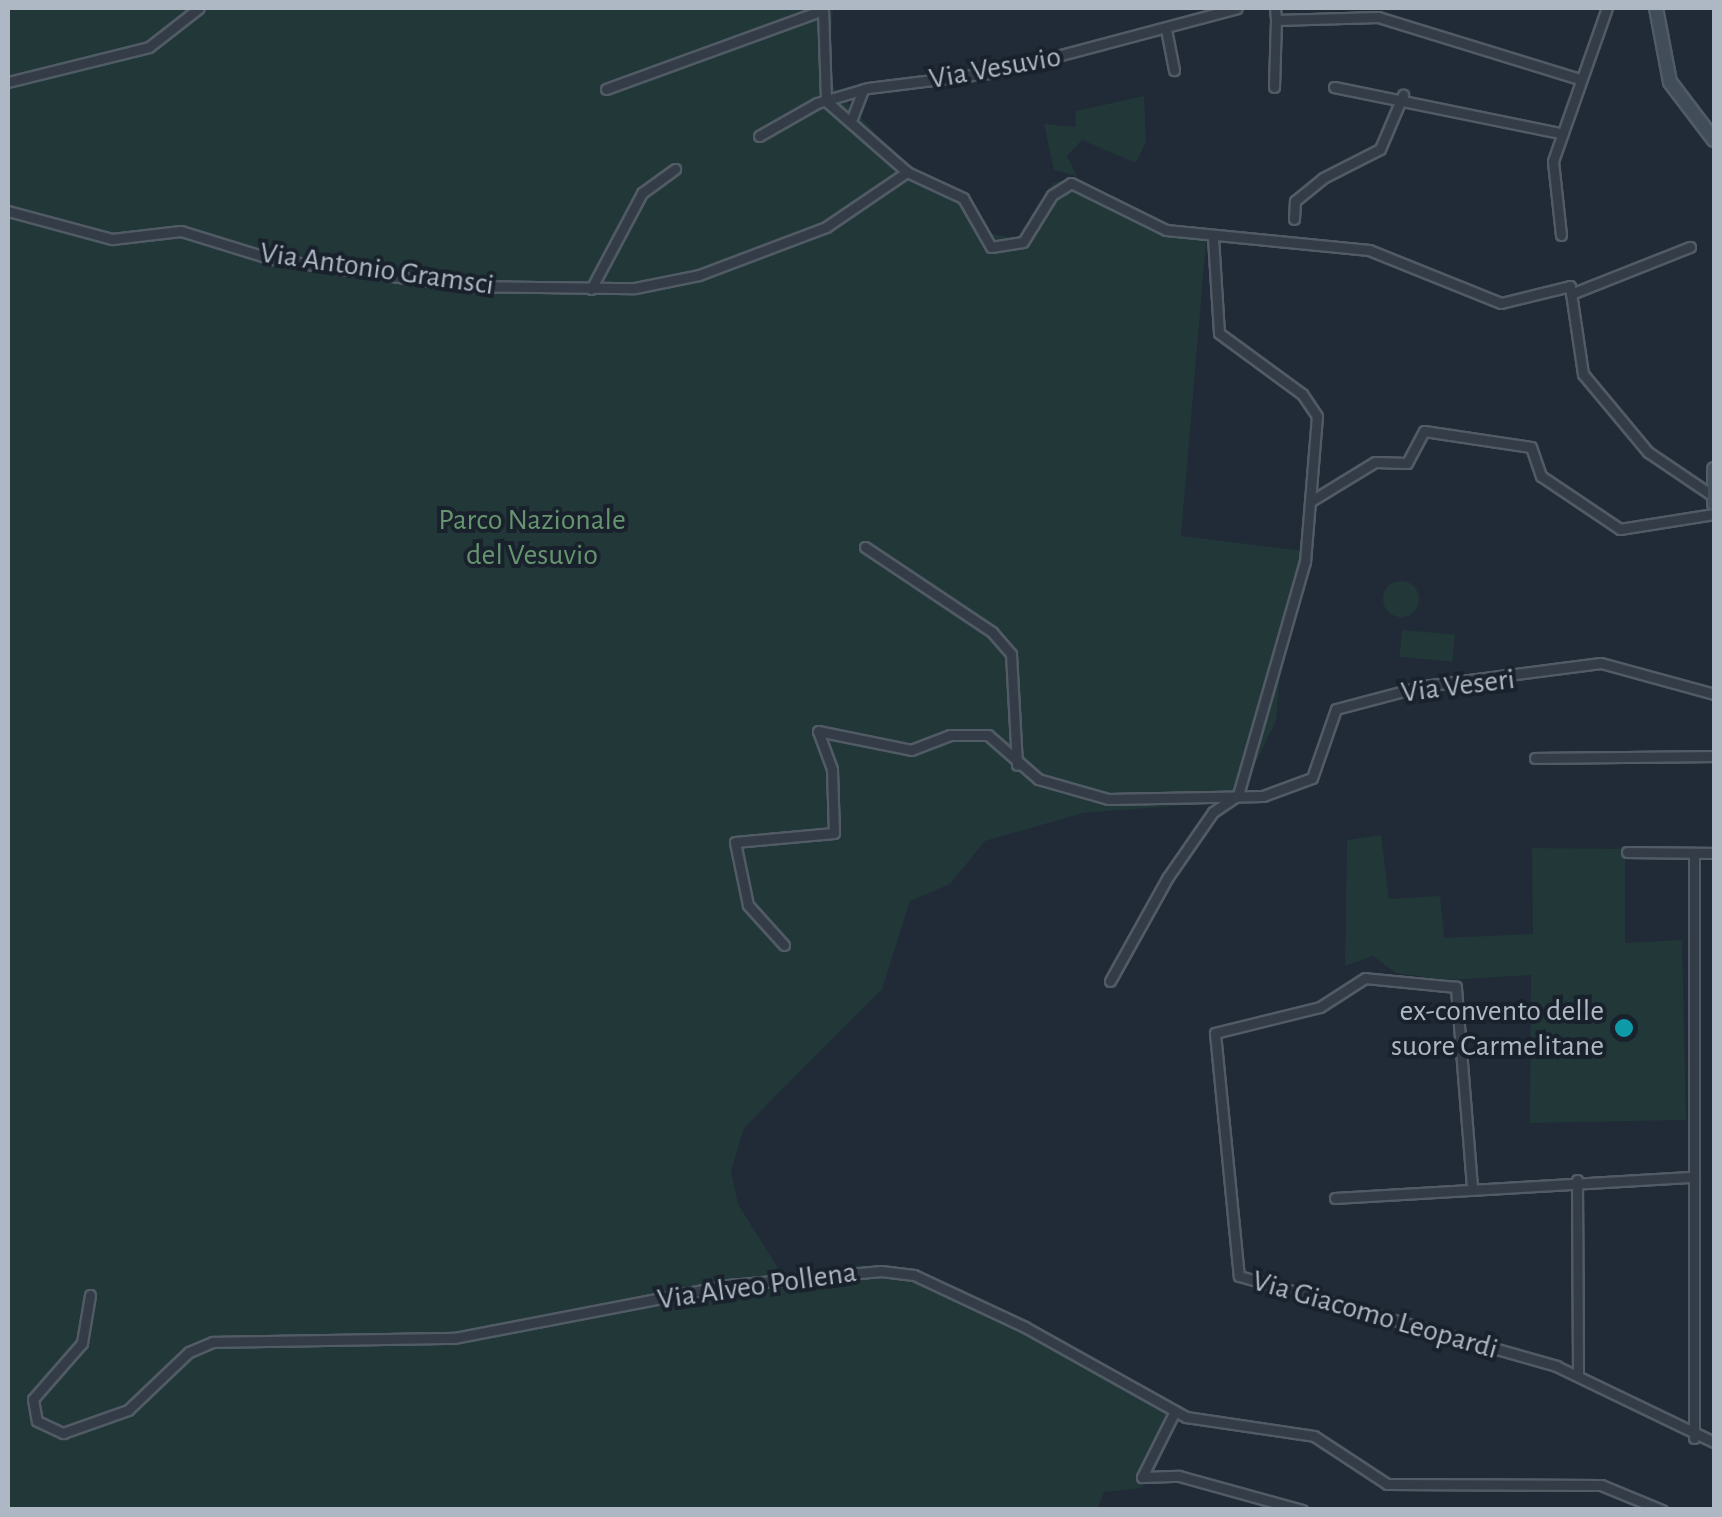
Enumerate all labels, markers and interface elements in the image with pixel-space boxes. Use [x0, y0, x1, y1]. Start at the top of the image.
street label: Via Vesuvio [926, 39, 1064, 97]
street label: Via Antonio Gramsci [258, 235, 496, 303]
park label: Parco Nazionale del Vesuvio [438, 502, 626, 572]
street label: Via Veseri [1399, 661, 1517, 711]
place label: ex-convento delle suore Carmelitane [1391, 993, 1604, 1064]
marker: ex-convento delle suore Carmelitane [1613, 1017, 1635, 1039]
street label: Via Alveo Pollena [655, 1254, 859, 1318]
street label: Via Giacomo Leopardi [1248, 1263, 1502, 1367]

